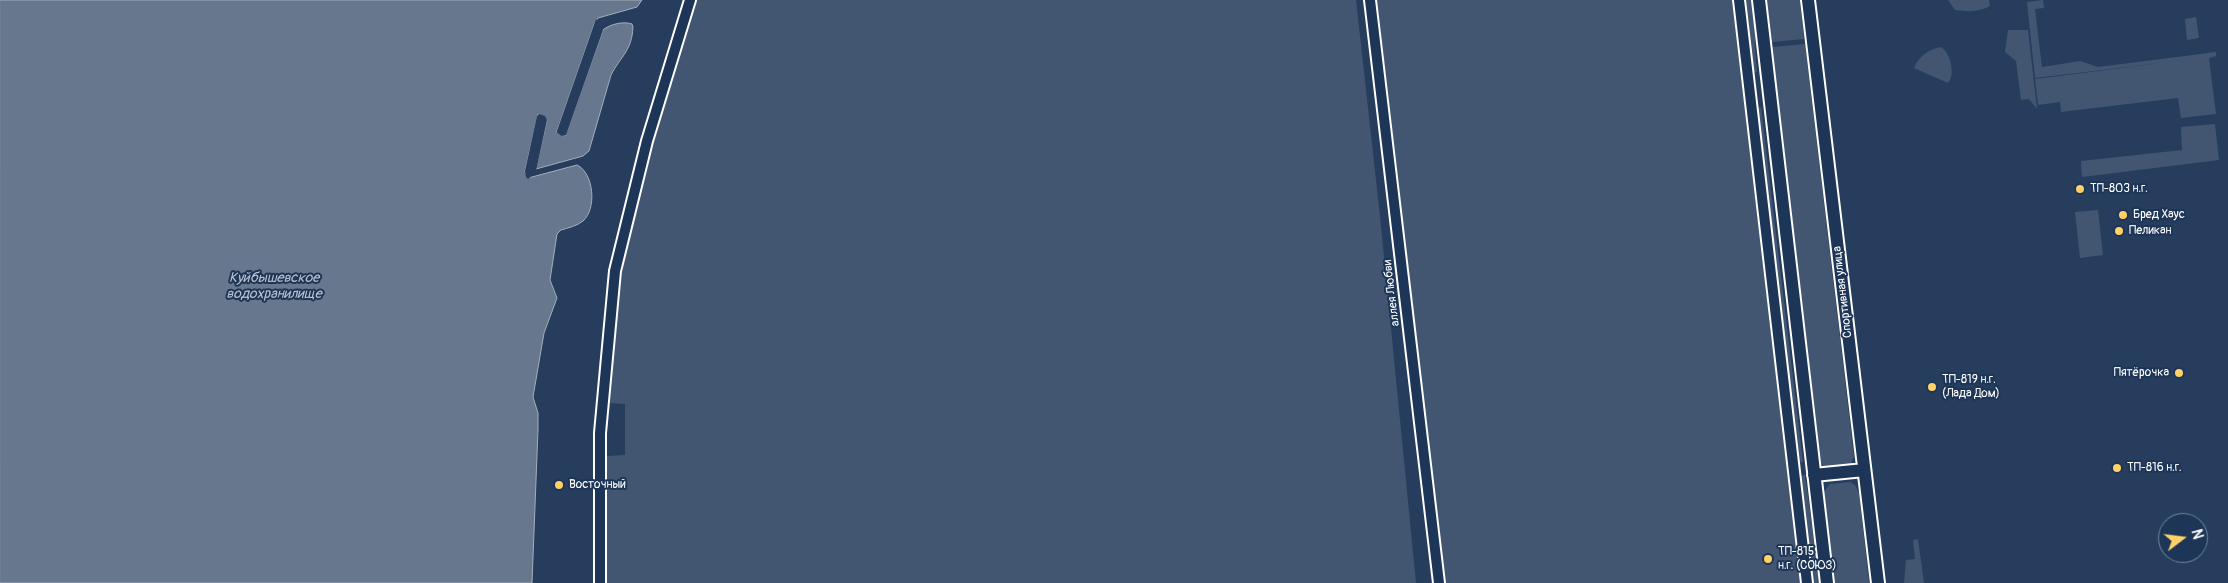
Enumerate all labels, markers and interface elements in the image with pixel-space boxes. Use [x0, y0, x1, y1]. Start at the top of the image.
place label: ТП-803 н.г. [2090, 182, 2148, 196]
marker: ТП-803 н.г. [2074, 183, 2086, 195]
place label: Бред Хаус [2133, 208, 2185, 222]
marker: Бред Хаус [2117, 209, 2129, 221]
place label: Пеликан [2129, 224, 2172, 238]
marker: Пеликан [2113, 225, 2125, 237]
street label: Спортивная улица [1830, 245, 1856, 339]
street label: аллея Любви [1381, 259, 1403, 327]
water label: Куйбышевское водохранилище [226, 270, 322, 302]
place label: Пятёрочка [2114, 366, 2169, 380]
marker: Пятёрочка [2173, 367, 2185, 379]
place label: ТП-819 н.г. (Лада Дом) [1942, 373, 2000, 401]
marker: ТП-819 н.г. (Лада Дом) [1926, 381, 1938, 393]
place label: ТП-816 н.г. [2127, 461, 2182, 475]
marker: ТП-816 н.г. [2111, 462, 2123, 474]
place label: Восточный [569, 478, 626, 492]
marker: Восточный [553, 479, 565, 491]
north arrow [2158, 513, 2208, 563]
text: N [2188, 527, 2206, 541]
place label: ТП-815 н.г. (СОЮЗ) [1778, 545, 1837, 573]
marker: ТП-815 н.г. (СОЮЗ) [1762, 553, 1774, 565]

